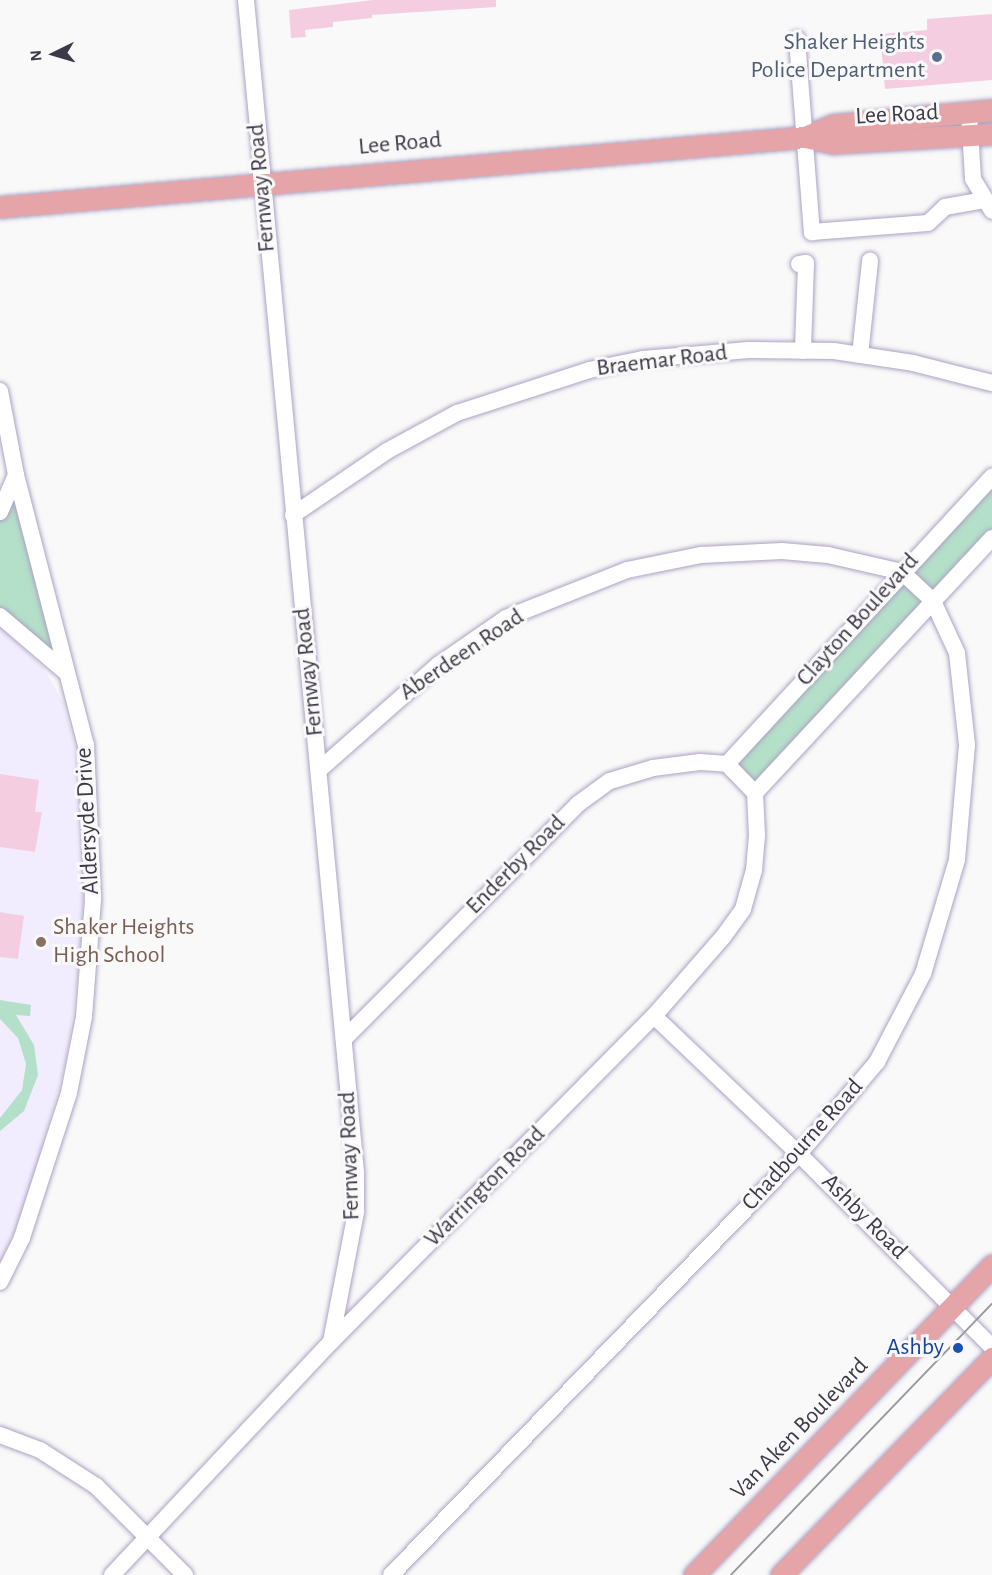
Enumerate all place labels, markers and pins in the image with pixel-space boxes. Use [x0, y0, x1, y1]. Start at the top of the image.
place label: Shaker Heights Police Department [750, 29, 925, 85]
marker: Shaker Heights Police Department [930, 50, 944, 64]
place label: Shaker Heights High School [53, 914, 195, 970]
marker: Shaker Heights High School [34, 935, 48, 949]
place label: Ashby [887, 1334, 944, 1362]
marker: Ashby [949, 1339, 967, 1357]

